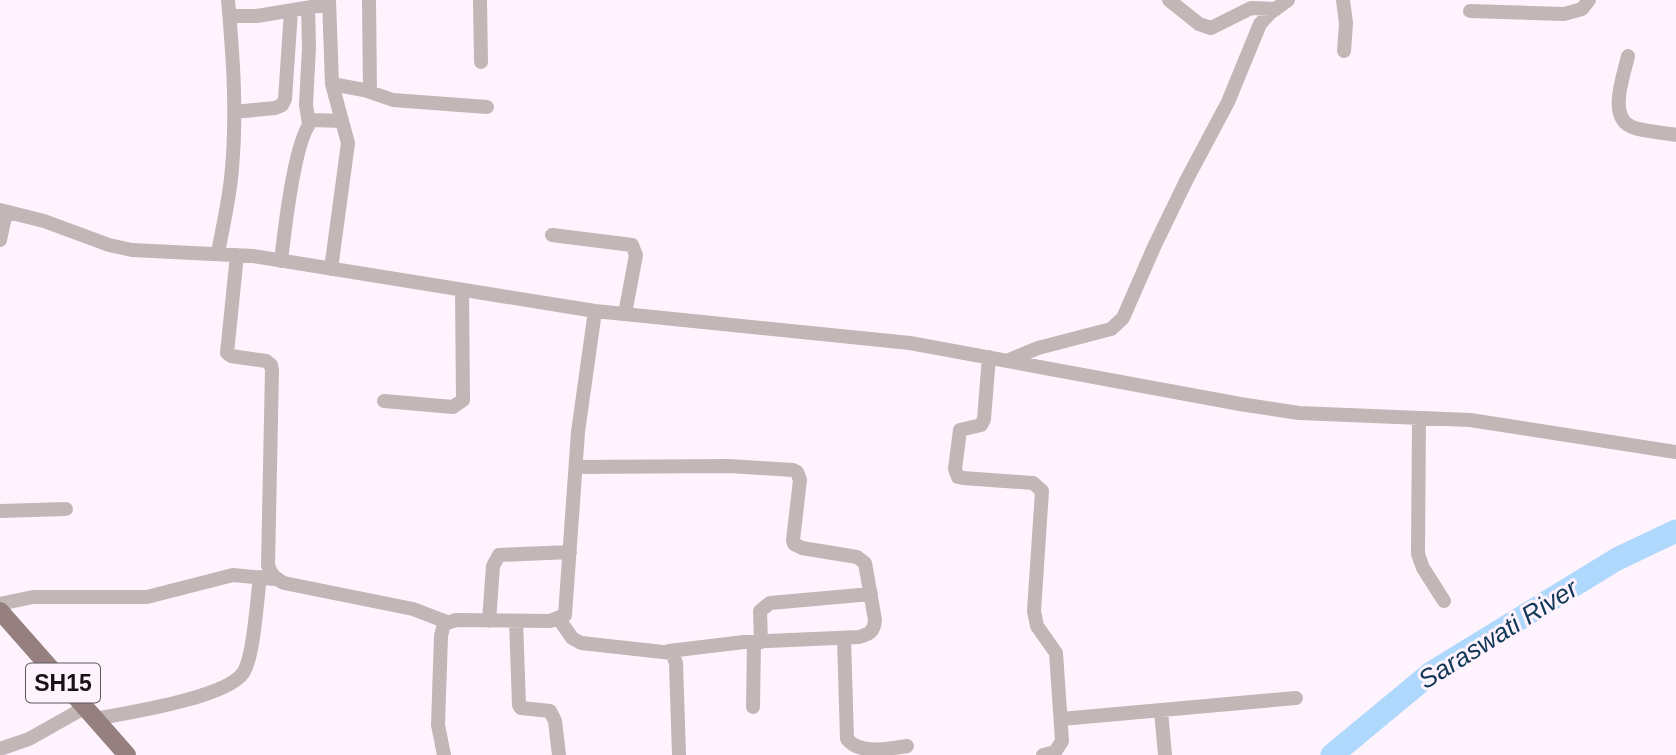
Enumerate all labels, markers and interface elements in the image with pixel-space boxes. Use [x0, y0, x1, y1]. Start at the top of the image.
water label: Saraswati River [1413, 572, 1584, 695]
road number: SH15 [26, 664, 100, 702]

